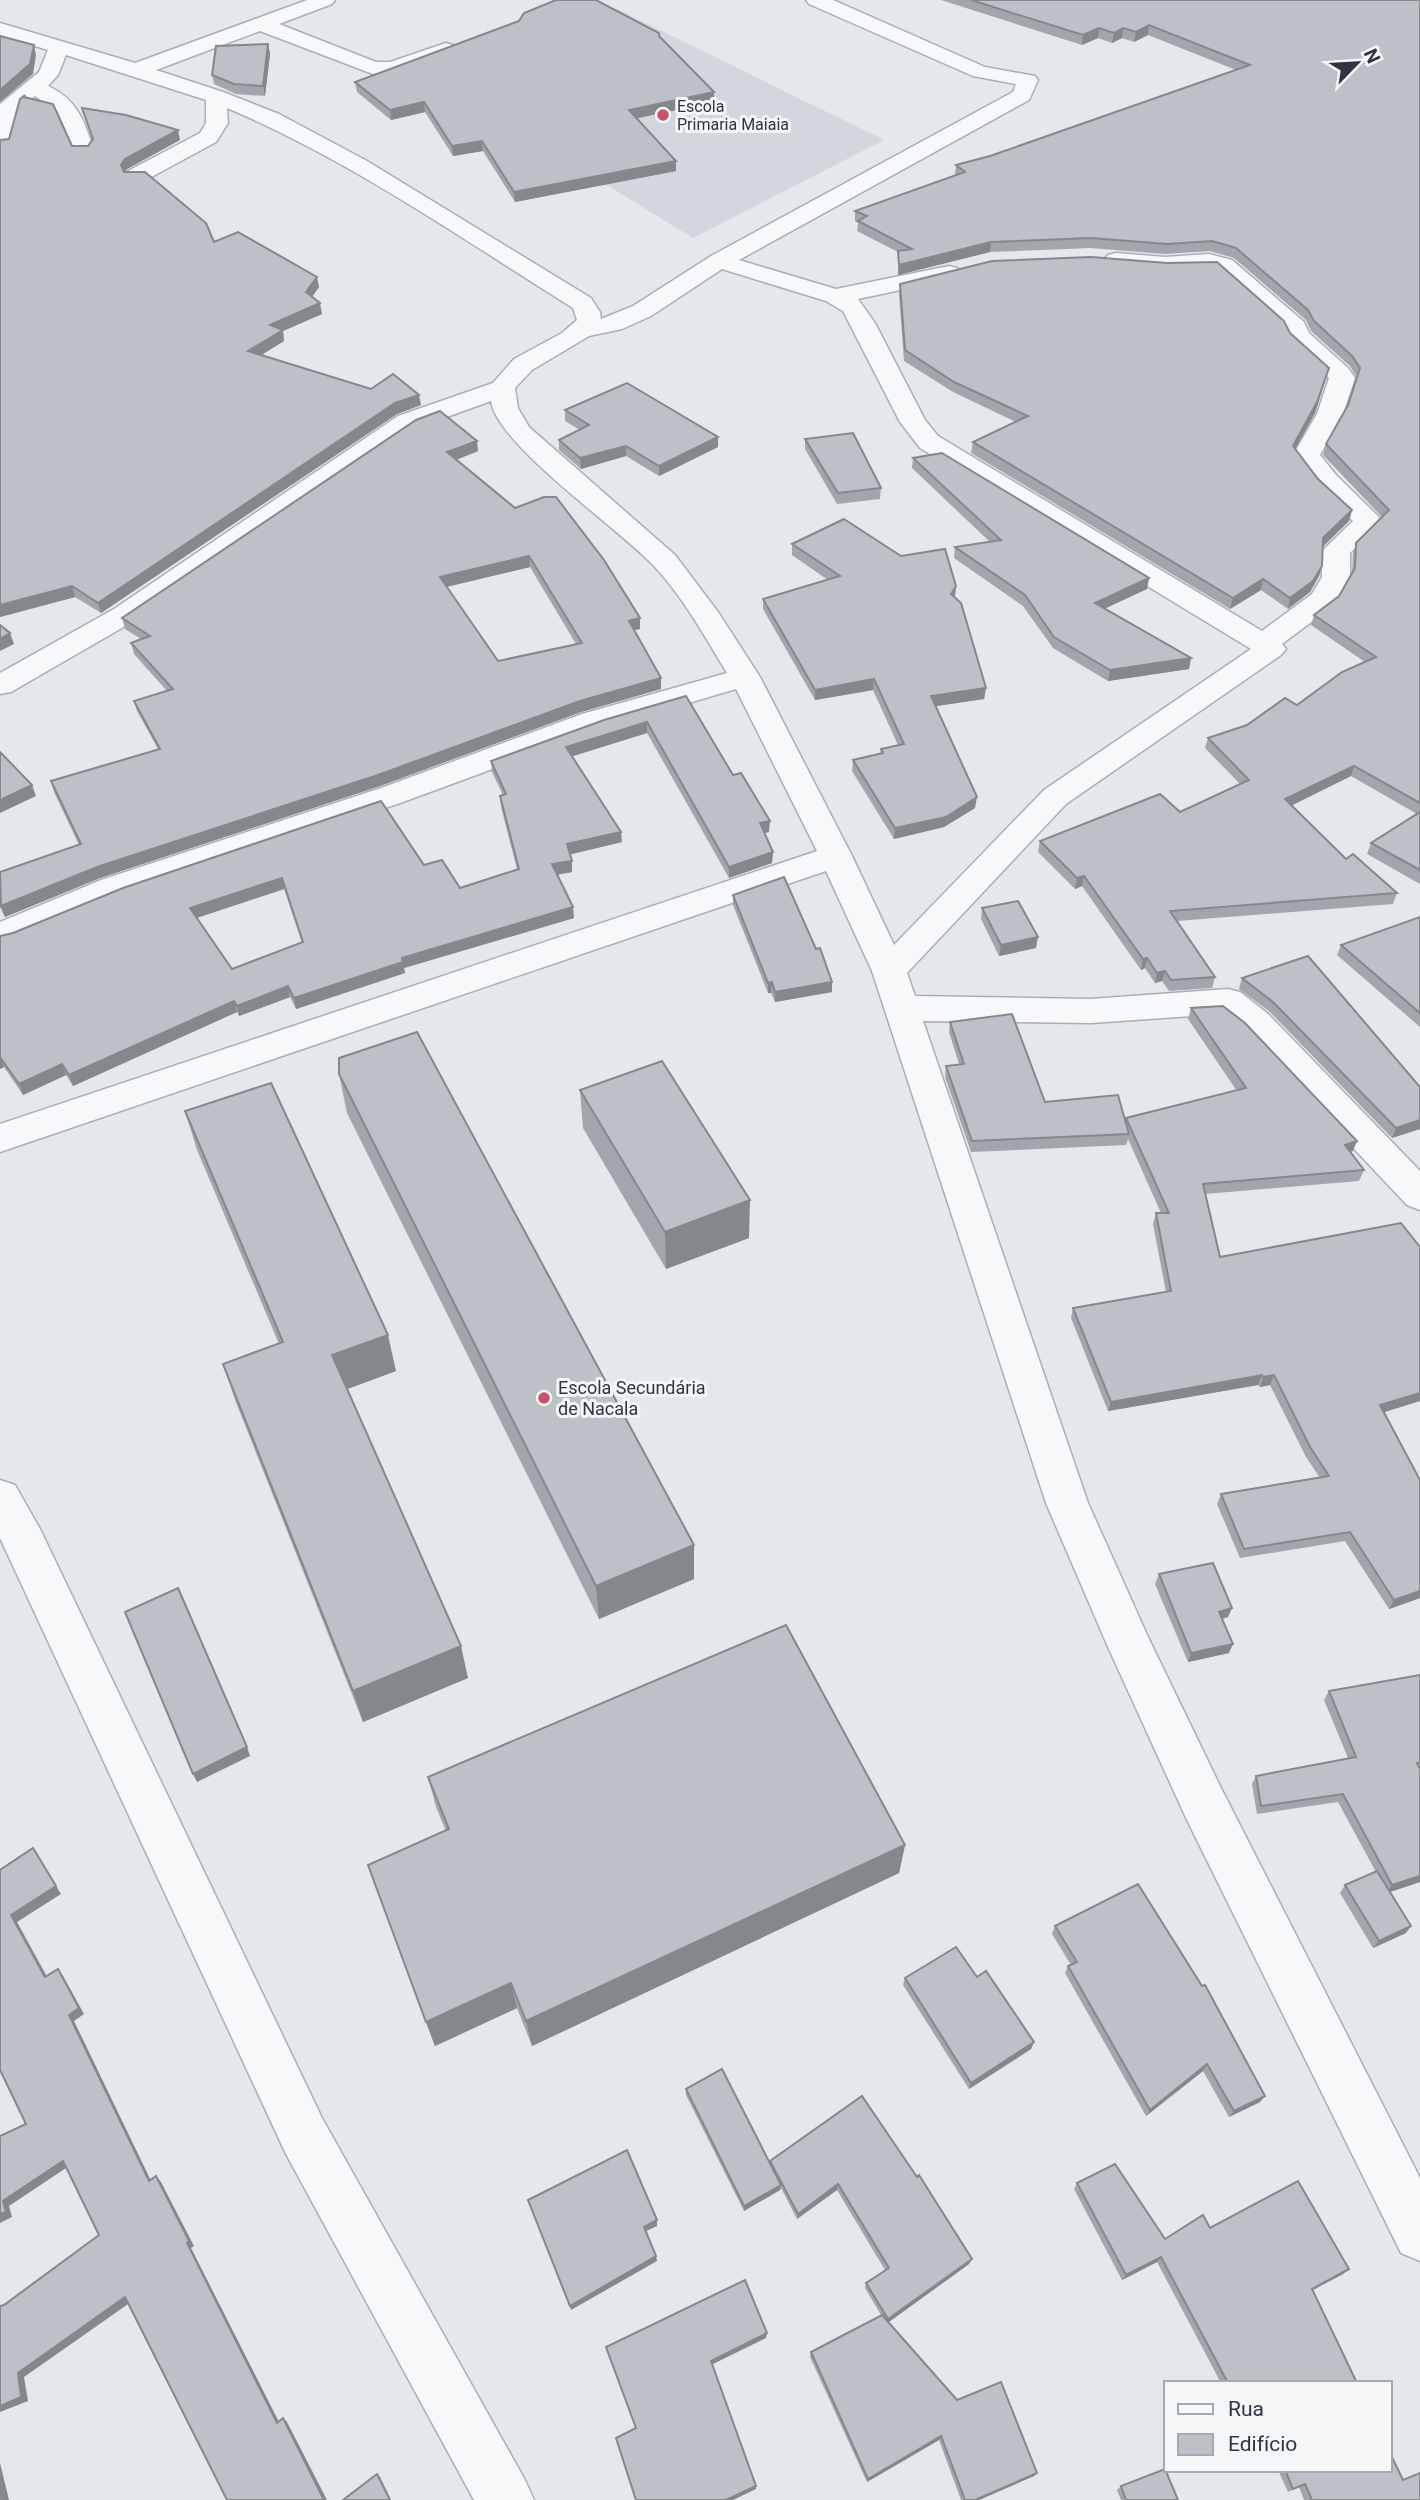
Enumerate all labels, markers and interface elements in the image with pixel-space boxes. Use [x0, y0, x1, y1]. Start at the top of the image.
north arrow [1322, 28, 1392, 98]
text: N [1359, 45, 1385, 67]
place label: Escola Primaria Maiaia [677, 97, 789, 134]
marker: Escola Primaria Maiaia [655, 107, 671, 123]
place label: Escola Secundária de Nacala [558, 1377, 706, 1419]
marker: Escola Secundária de Nacala [536, 1390, 552, 1406]
legend [1164, 2381, 1392, 2472]
text: Rua [1228, 2397, 1264, 2421]
text: Edifício [1228, 2432, 1297, 2456]

